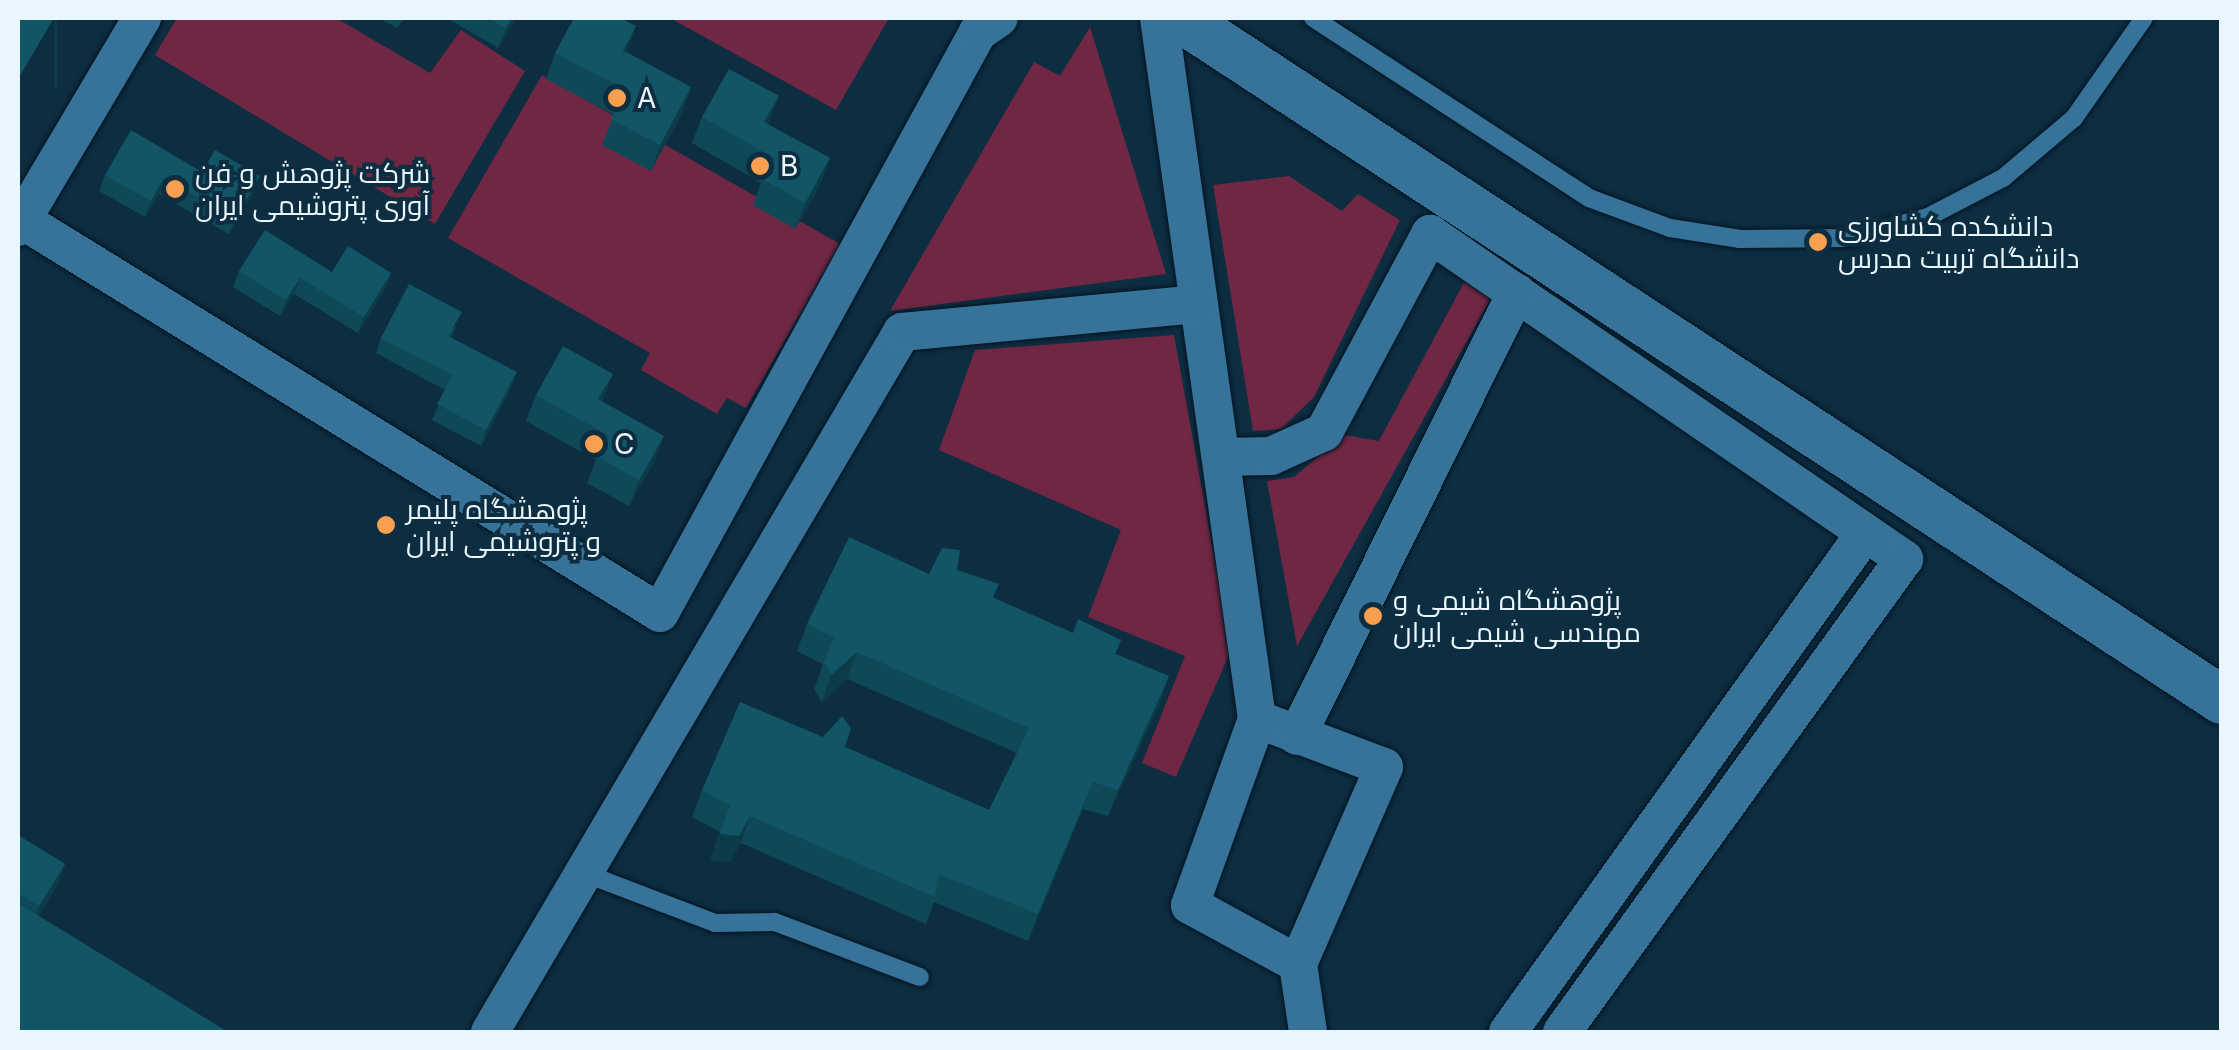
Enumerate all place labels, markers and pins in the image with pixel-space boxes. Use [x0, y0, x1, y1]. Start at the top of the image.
place label: A [637, 81, 656, 115]
marker: A [606, 87, 628, 109]
place label: B [780, 149, 798, 183]
marker: B [749, 155, 771, 177]
place label: شرکت پژوهش و فن آوری پتروشیمی ایران [195, 156, 430, 222]
marker: شرکت پژوهش و فن آوری پتروشیمی ایران [164, 178, 186, 200]
place label: دانشکده کشاورزی دانشگاه تربیت مدرس [1838, 209, 2079, 275]
marker: دانشکده کشاورزی دانشگاه تربیت مدرس [1807, 231, 1829, 253]
place label: C [614, 427, 634, 461]
marker: C [583, 433, 605, 455]
place label: پژوهشگاه پلیمر و پتروشیمی ایران [406, 492, 601, 558]
marker: پژوهشگاه پلیمر و پتروشیمی ایران [375, 514, 397, 536]
place label: پژوهشگاه شیمی و مهندسی شیمی ایران [1393, 583, 1641, 649]
marker: پژوهشگاه شیمی و مهندسی شیمی ایران [1362, 605, 1384, 627]

